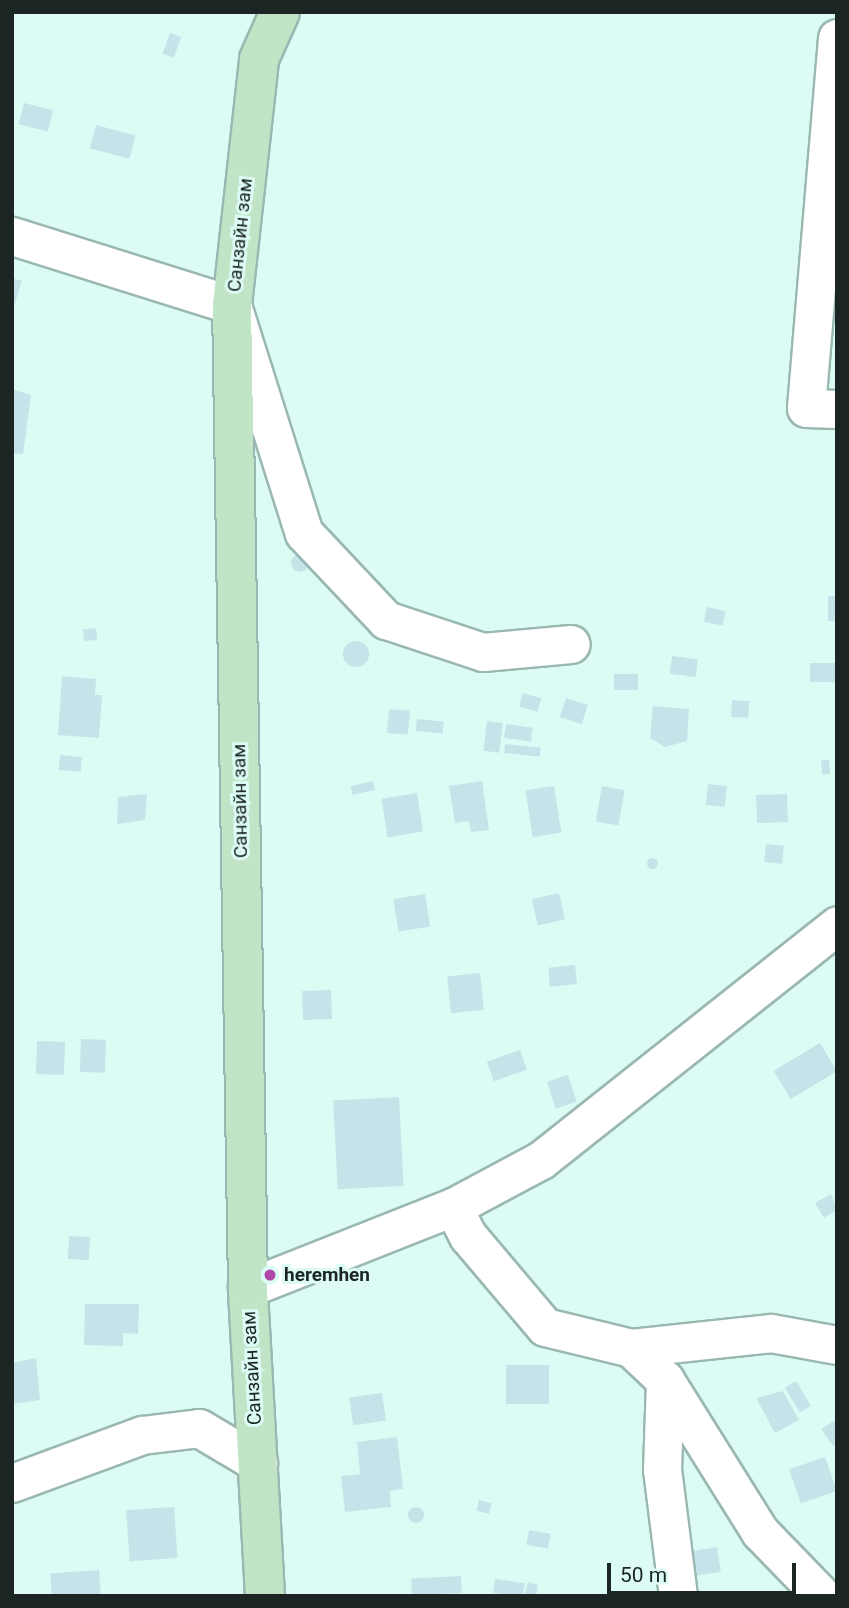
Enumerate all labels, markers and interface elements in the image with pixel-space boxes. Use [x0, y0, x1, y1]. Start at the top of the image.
street label: Санзайн зам [223, 177, 257, 293]
street label: Санзайн зам [228, 744, 252, 858]
place label: heremhen [284, 1264, 370, 1286]
marker: heremhen [262, 1267, 278, 1283]
street label: Санзайн зам [238, 1310, 266, 1426]
scale bar [611, 1548, 800, 1592]
text: 50 m [620, 1563, 667, 1587]

